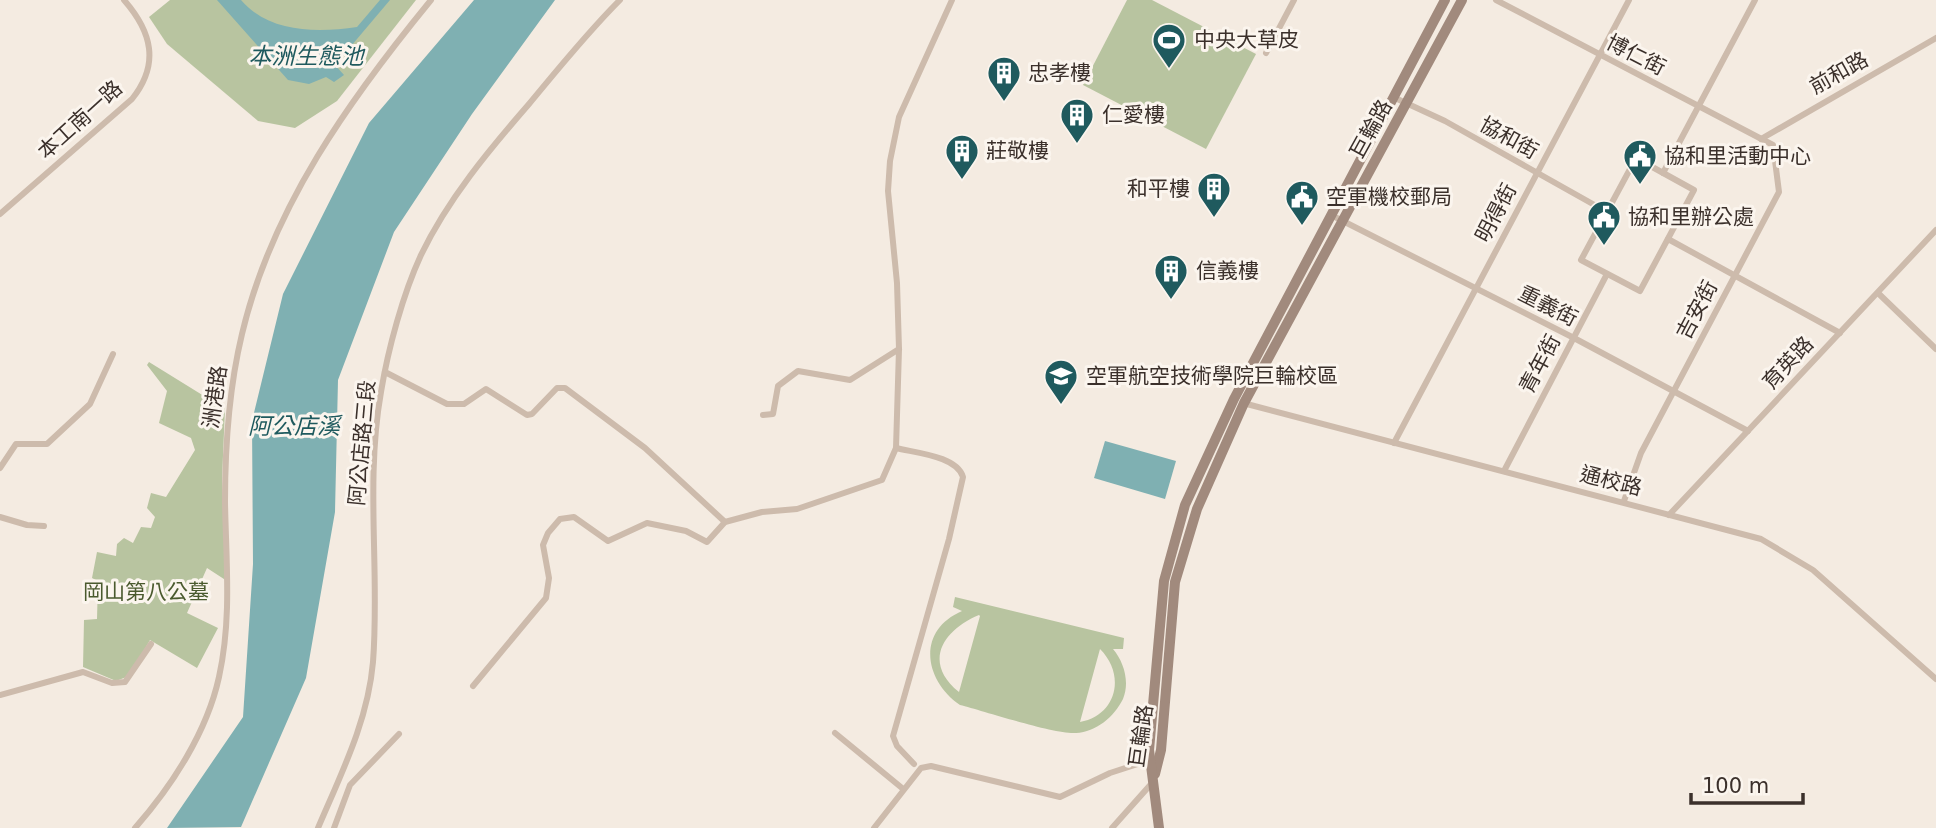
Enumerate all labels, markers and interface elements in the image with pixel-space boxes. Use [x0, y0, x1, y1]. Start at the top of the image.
sports icon: 中央大草皮 [1150, 21, 1188, 70]
place label: 中央大草皮 [1194, 28, 1299, 52]
street label: 博仁街 [1602, 30, 1670, 80]
water label: 本洲生態池 [249, 43, 366, 69]
street label: 前和路 [1806, 47, 1872, 99]
building icon: 忠孝樓 [985, 54, 1023, 103]
place label: 忠孝樓 [1028, 61, 1091, 85]
street label: 本工南一路 [33, 76, 127, 164]
building icon: 仁愛樓 [1058, 96, 1096, 145]
street label: 巨輪路 [1345, 96, 1397, 162]
place label: 仁愛樓 [1102, 103, 1165, 127]
street label: 協和街 [1476, 112, 1542, 164]
building icon: 莊敬樓 [943, 132, 981, 181]
public building icon: 協和里活動中心 [1621, 137, 1659, 186]
place label: 莊敬樓 [986, 139, 1049, 163]
place label: 協和里活動中心 [1664, 144, 1811, 168]
building icon: 和平樓 [1195, 170, 1233, 219]
place label: 和平樓 [1127, 177, 1190, 201]
public building icon: 空軍機校郵局 [1283, 178, 1321, 227]
street label: 明得街 [1471, 180, 1521, 246]
place label: 空軍機校郵局 [1326, 185, 1452, 209]
public building icon: 協和里辦公處 [1585, 198, 1623, 247]
place label: 協和里辦公處 [1628, 205, 1754, 229]
building icon: 信義樓 [1152, 252, 1190, 301]
place label: 信義樓 [1196, 259, 1259, 283]
street label: 吉安街 [1672, 277, 1722, 343]
street label: 重義街 [1514, 281, 1582, 331]
street label: 青年街 [1515, 331, 1565, 397]
street label: 育英路 [1758, 332, 1818, 394]
school or university icon: 空軍航空技術學院巨輪校區 [1042, 357, 1080, 406]
street label: 洲港路 [199, 364, 231, 430]
place label: 空軍航空技術學院巨輪校區 [1086, 364, 1338, 388]
street label: 阿公店路三段 [345, 379, 379, 507]
water label: 阿公店溪 [248, 413, 343, 439]
street label: 通校路 [1578, 462, 1644, 500]
park label: 岡山第八公墓 [83, 580, 209, 604]
street label: 巨輪路 [1125, 703, 1157, 769]
scale bar [1691, 762, 1803, 806]
text: 100 m [1702, 774, 1769, 798]

